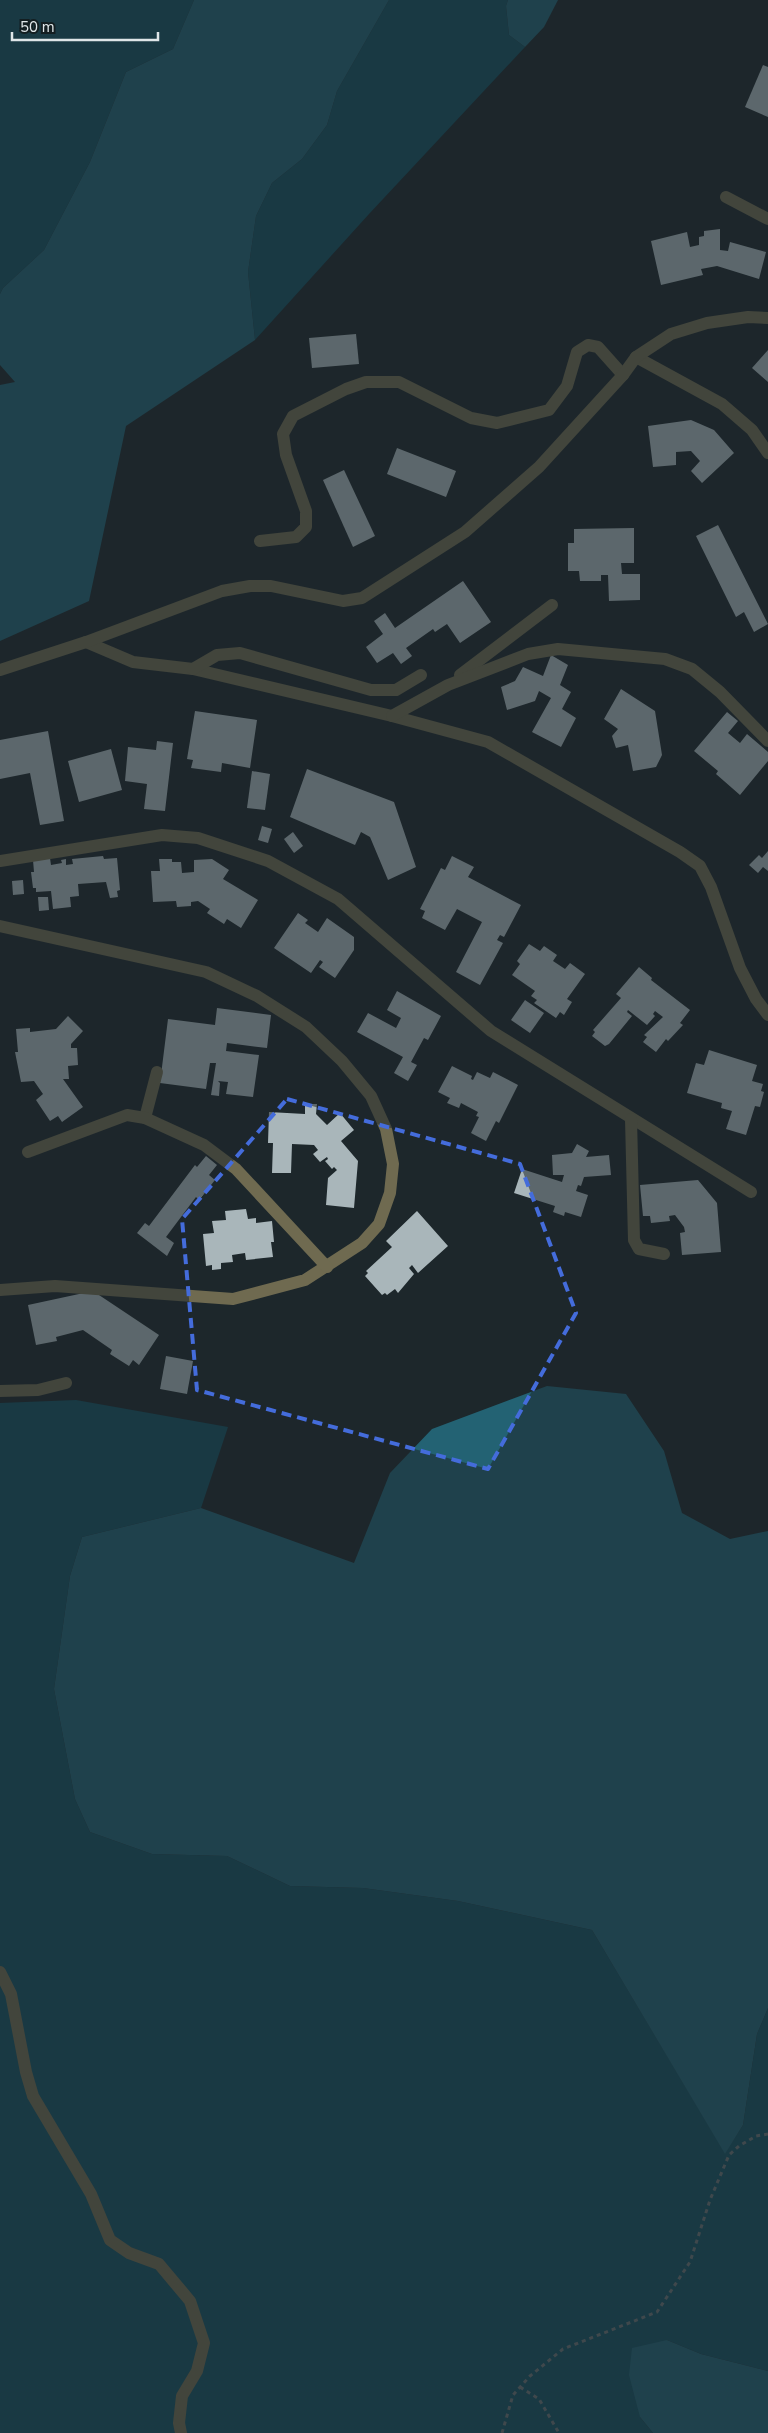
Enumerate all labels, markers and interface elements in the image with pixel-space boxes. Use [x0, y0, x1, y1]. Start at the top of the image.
scale bar [12, 10, 159, 42]
text: 50 m [20, 17, 55, 37]

